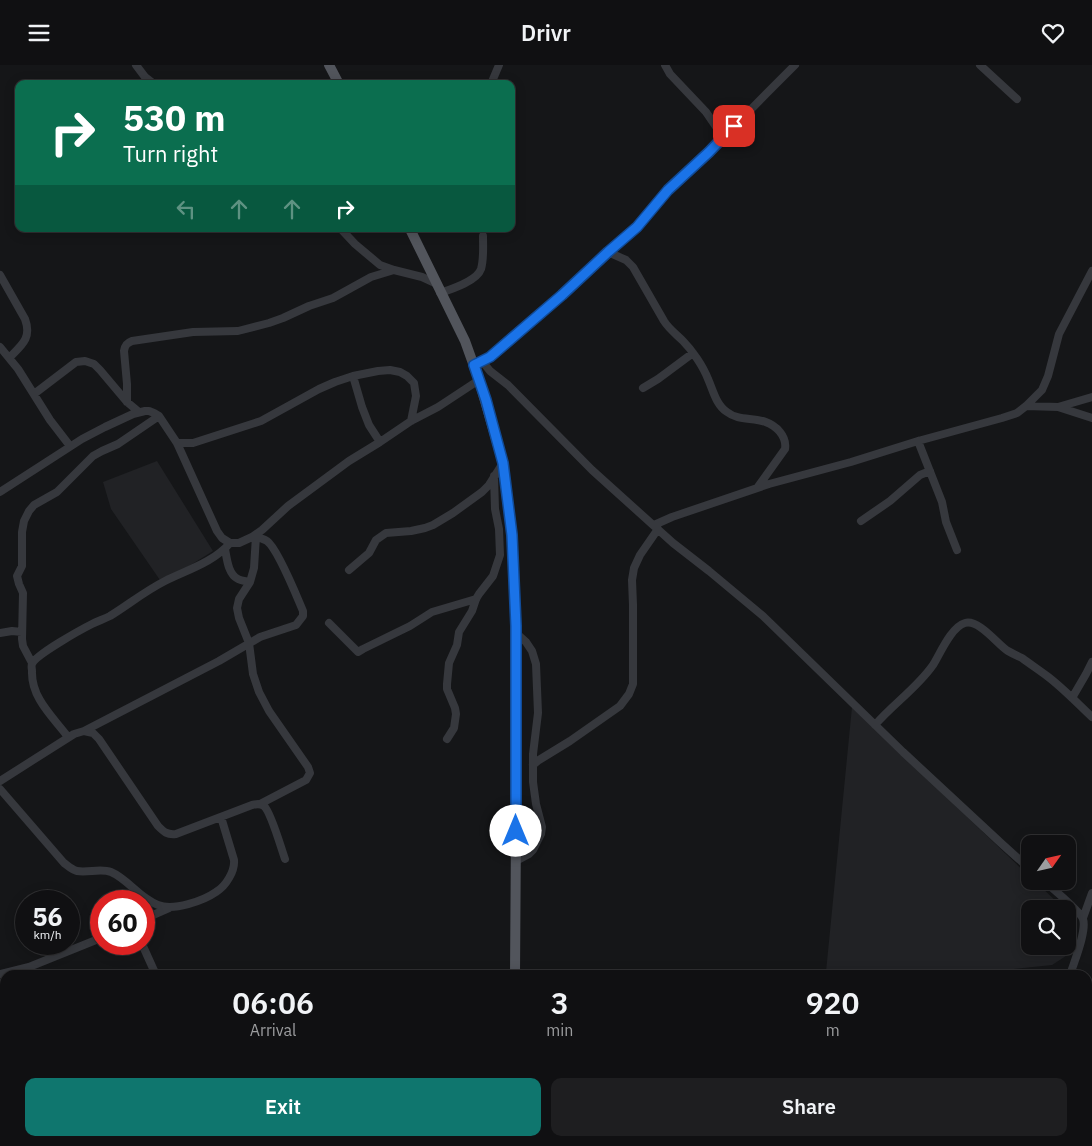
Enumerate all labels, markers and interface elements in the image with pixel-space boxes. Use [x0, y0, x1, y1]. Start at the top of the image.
text: Drivr [521, 18, 571, 47]
icon: menu [25, 19, 53, 47]
icon: heart [1039, 19, 1067, 47]
text: 530 m [123, 95, 226, 141]
icon: right [40, 100, 105, 165]
pin [713, 105, 755, 147]
icon: arrive [720, 112, 748, 140]
text: Turn right [123, 139, 218, 168]
icon: left [172, 195, 200, 223]
icon: ahead [225, 195, 253, 223]
icon: ahead [278, 195, 306, 223]
icon: right [331, 195, 359, 223]
position arrow [489, 804, 541, 856]
north arrow [1021, 835, 1076, 890]
map controls [1021, 835, 1076, 955]
speed limit sign: 60 [90, 890, 155, 955]
text: 56 [32, 900, 63, 933]
button: search [1021, 900, 1076, 955]
text: km/h [33, 927, 62, 942]
text: 06:06 [232, 983, 314, 1022]
text: 3 [551, 983, 569, 1022]
text: 920 [806, 983, 860, 1022]
text: Arrival [250, 1020, 296, 1040]
text: min [546, 1020, 573, 1040]
text: m [826, 1020, 840, 1040]
button: Exit [25, 1078, 541, 1136]
button: Share [551, 1078, 1067, 1136]

